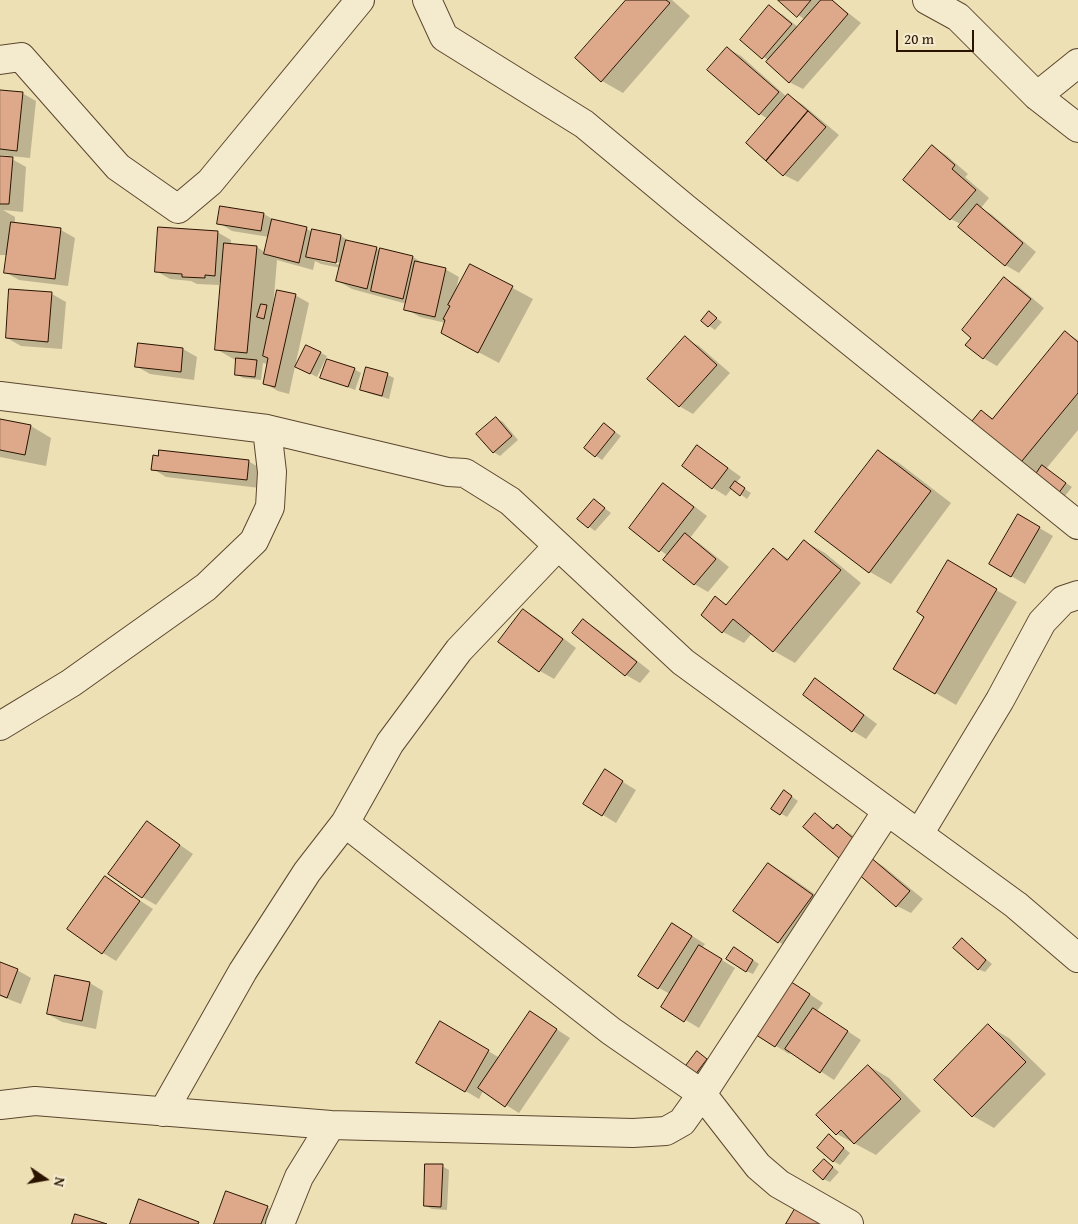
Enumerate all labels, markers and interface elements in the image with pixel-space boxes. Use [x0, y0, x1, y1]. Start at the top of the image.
scale bar [898, 20, 976, 52]
text: 20 m [904, 28, 934, 49]
north arrow [20, 1154, 70, 1204]
text: N [49, 1175, 70, 1189]

